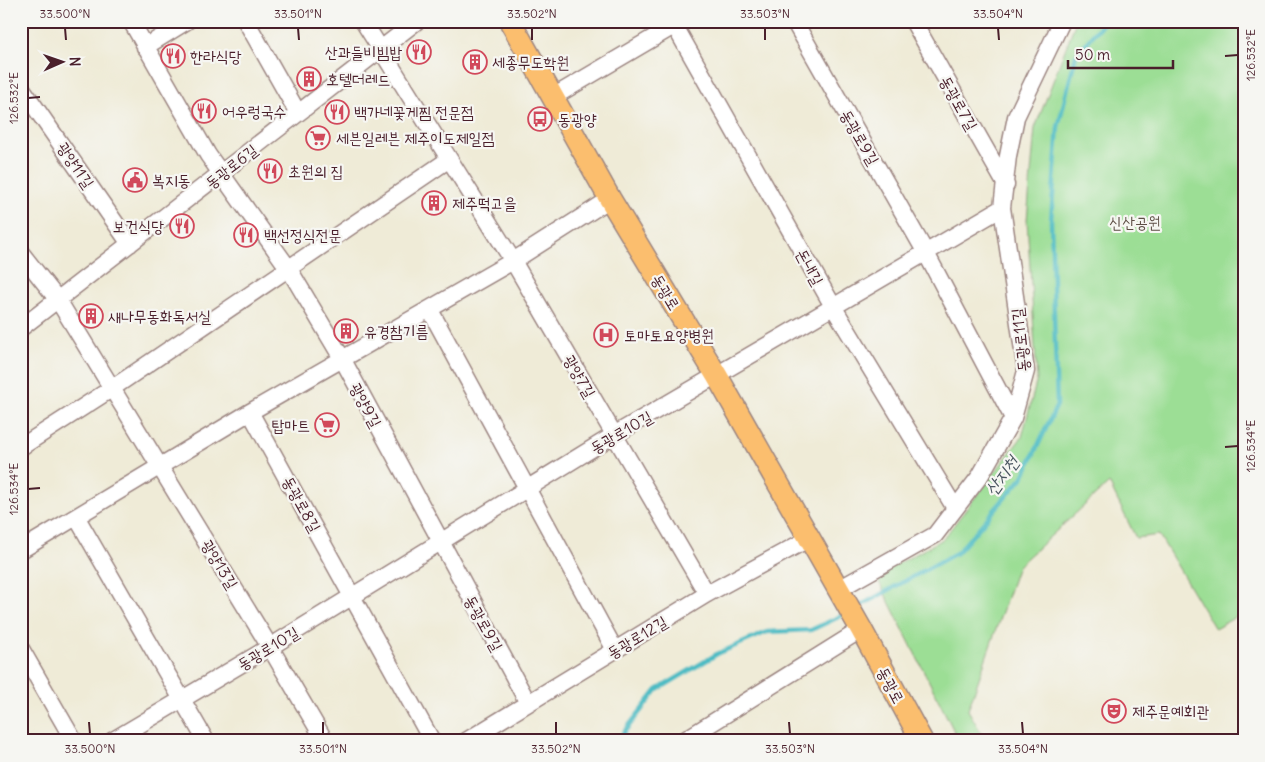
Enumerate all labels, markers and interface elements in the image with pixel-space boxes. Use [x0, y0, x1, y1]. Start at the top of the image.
text: 33.500°N [39, 6, 91, 21]
text: 33.501°N [274, 6, 322, 21]
text: 33.502°N [507, 6, 557, 21]
text: 33.503°N [740, 6, 790, 21]
text: 33.504°N [973, 6, 1023, 21]
text: 126.532°E [1243, 29, 1258, 81]
north arrow [38, 38, 88, 88]
scale bar [1068, 38, 1172, 70]
restaurant icon: 산과들비빔밥 [406, 39, 432, 65]
place label: 산과들비빔밥 [325, 42, 402, 62]
restaurant icon: 한라식당 [160, 43, 186, 69]
text: 50 m [1075, 45, 1110, 64]
place label: 한라식당 [190, 46, 242, 66]
building icon: 세종무도학원 [462, 49, 488, 75]
place label: 세종무도학원 [492, 52, 569, 72]
text: N [66, 56, 84, 67]
building icon: 호텔더레드 [296, 66, 322, 92]
place label: 호텔더레드 [326, 69, 390, 89]
text: 126.532°E [6, 72, 21, 124]
street label: 동광로7길 [936, 72, 982, 134]
restaurant icon: 어우렁국수 [191, 98, 217, 124]
restaurant icon: 백가네꽃게찜 전문점 [324, 99, 350, 125]
place label: 어우렁국수 [222, 101, 287, 121]
place label: 백가네꽃게찜 전문점 [354, 102, 474, 122]
bus stop icon: 동광양 [527, 106, 553, 132]
street label: 동광로9길 [836, 106, 884, 168]
place label: 동광양 [558, 109, 597, 129]
supermarket icon: 세븐일레븐 제주이도제일점 [305, 125, 331, 151]
place label: 세븐일레븐 제주이도제일점 [336, 128, 494, 148]
street label: 광양11길 [53, 138, 99, 192]
street label: 동광로6길 [201, 139, 261, 193]
restaurant icon: 초원의 집 [257, 158, 283, 184]
place label: 초원의 집 [288, 161, 343, 181]
public building icon: 복지동 [122, 167, 148, 193]
place label: 복지동 [152, 170, 191, 190]
building icon: 제주떡고을 [421, 190, 447, 216]
place label: 제주떡고을 [452, 193, 517, 213]
park label: 신산공원 [1109, 212, 1161, 232]
restaurant icon: 보건식당 [169, 213, 195, 239]
place label: 보건식당 [113, 216, 164, 236]
restaurant icon: 백선정식전문 [233, 222, 259, 248]
place label: 백선정식전문 [264, 225, 341, 245]
street label: 돈내길 [792, 245, 828, 289]
street label: 동광로 [647, 270, 685, 314]
building icon: 새나무동화독서실 [78, 303, 104, 329]
place label: 새나무동화독서실 [108, 306, 211, 326]
street label: 동광로11길 [1007, 307, 1033, 373]
building icon: 유경참기름 [333, 318, 359, 344]
place label: 유경참기름 [364, 321, 429, 341]
hospital icon: 토마토요양병원 [593, 322, 619, 348]
place label: 토마토요양병원 [624, 325, 714, 345]
street label: 광양7길 [560, 351, 600, 401]
street label: 광양9길 [346, 379, 386, 431]
street label: 동광로10길 [586, 406, 656, 458]
supermarket icon: 탑마트 [314, 412, 340, 438]
place label: 탑마트 [271, 415, 310, 435]
text: 126.534°E [1243, 420, 1258, 472]
water label: 산지천 [980, 450, 1025, 500]
text: 126.534°E [6, 463, 21, 515]
street label: 동광로8길 [279, 473, 326, 536]
street label: 광양13길 [198, 536, 243, 592]
street label: 동광로9길 [461, 592, 508, 655]
street label: 동광로12길 [603, 611, 671, 663]
street label: 동광로10길 [234, 622, 303, 674]
street label: 동광로 [873, 663, 909, 707]
theatre icon: 제주문예회관 [1101, 698, 1127, 724]
place label: 제주문예회관 [1132, 701, 1209, 721]
text: 33.500°N [64, 741, 116, 756]
text: 33.501°N [299, 741, 347, 756]
text: 33.502°N [531, 741, 581, 756]
text: 33.503°N [765, 741, 815, 756]
text: 33.504°N [998, 741, 1048, 756]

